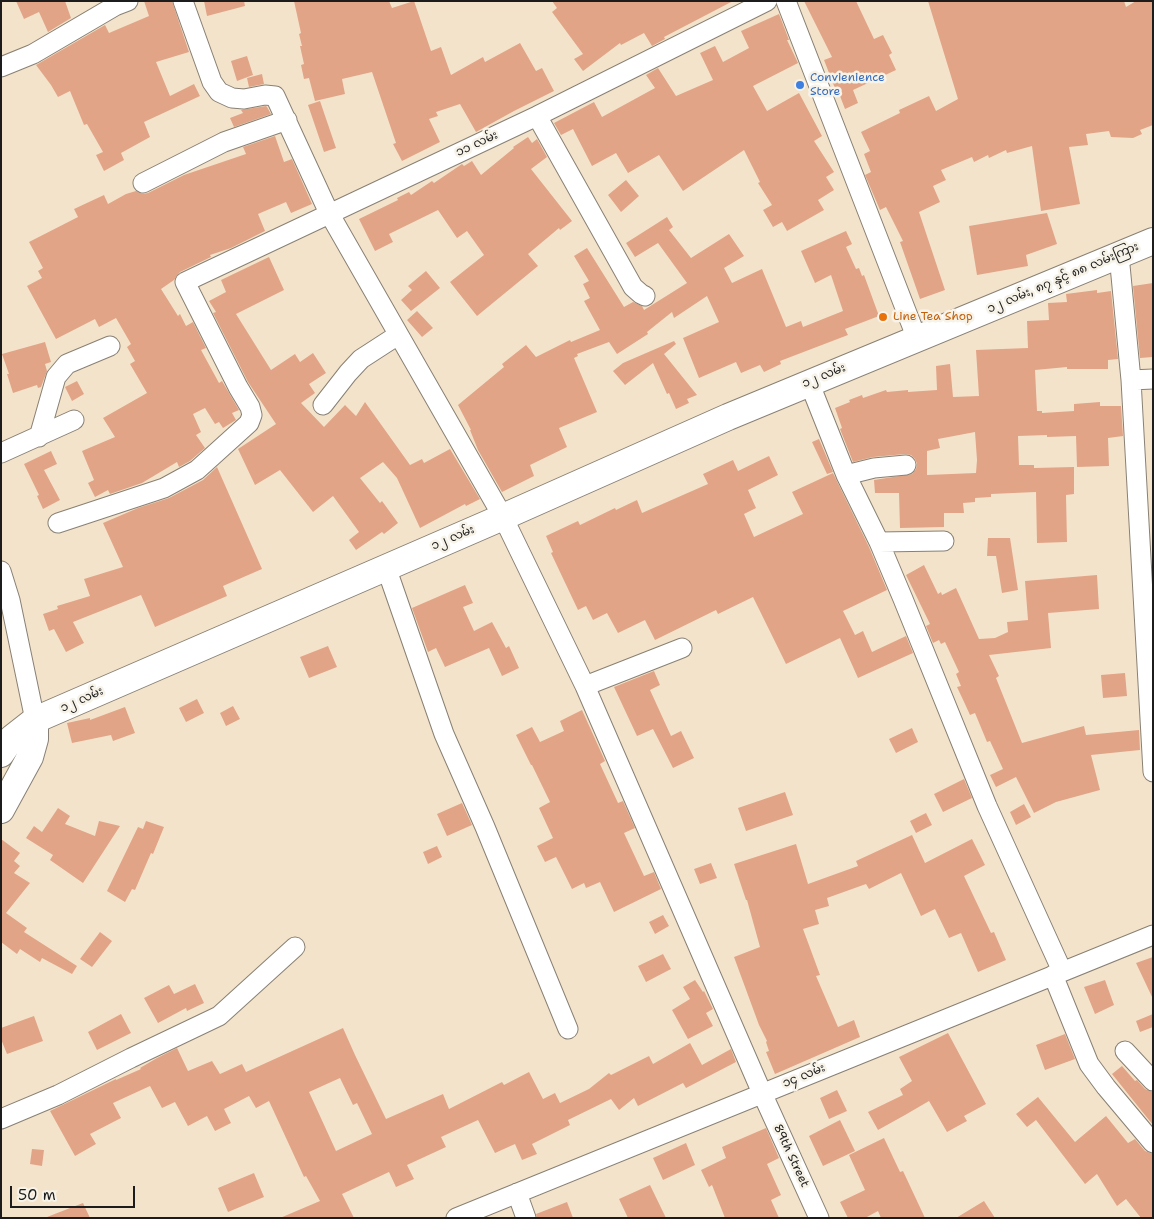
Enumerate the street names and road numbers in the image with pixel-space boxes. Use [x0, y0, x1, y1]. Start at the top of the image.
street label: ၁၁ လမ်း [454, 128, 500, 160]
street label: ၁၂ လမ်း, ၈၇ နှင့် ၈၈ လမ်းကြား [985, 240, 1141, 316]
street label: ၁၂ လမ်း [800, 361, 848, 391]
street label: ၁၂ လမ်း [429, 522, 477, 554]
street label: ၁၂ လမ်း [58, 684, 106, 716]
street label: ၁၄ လမ်း [781, 1061, 827, 1091]
street label: 89th Street [770, 1122, 812, 1190]

